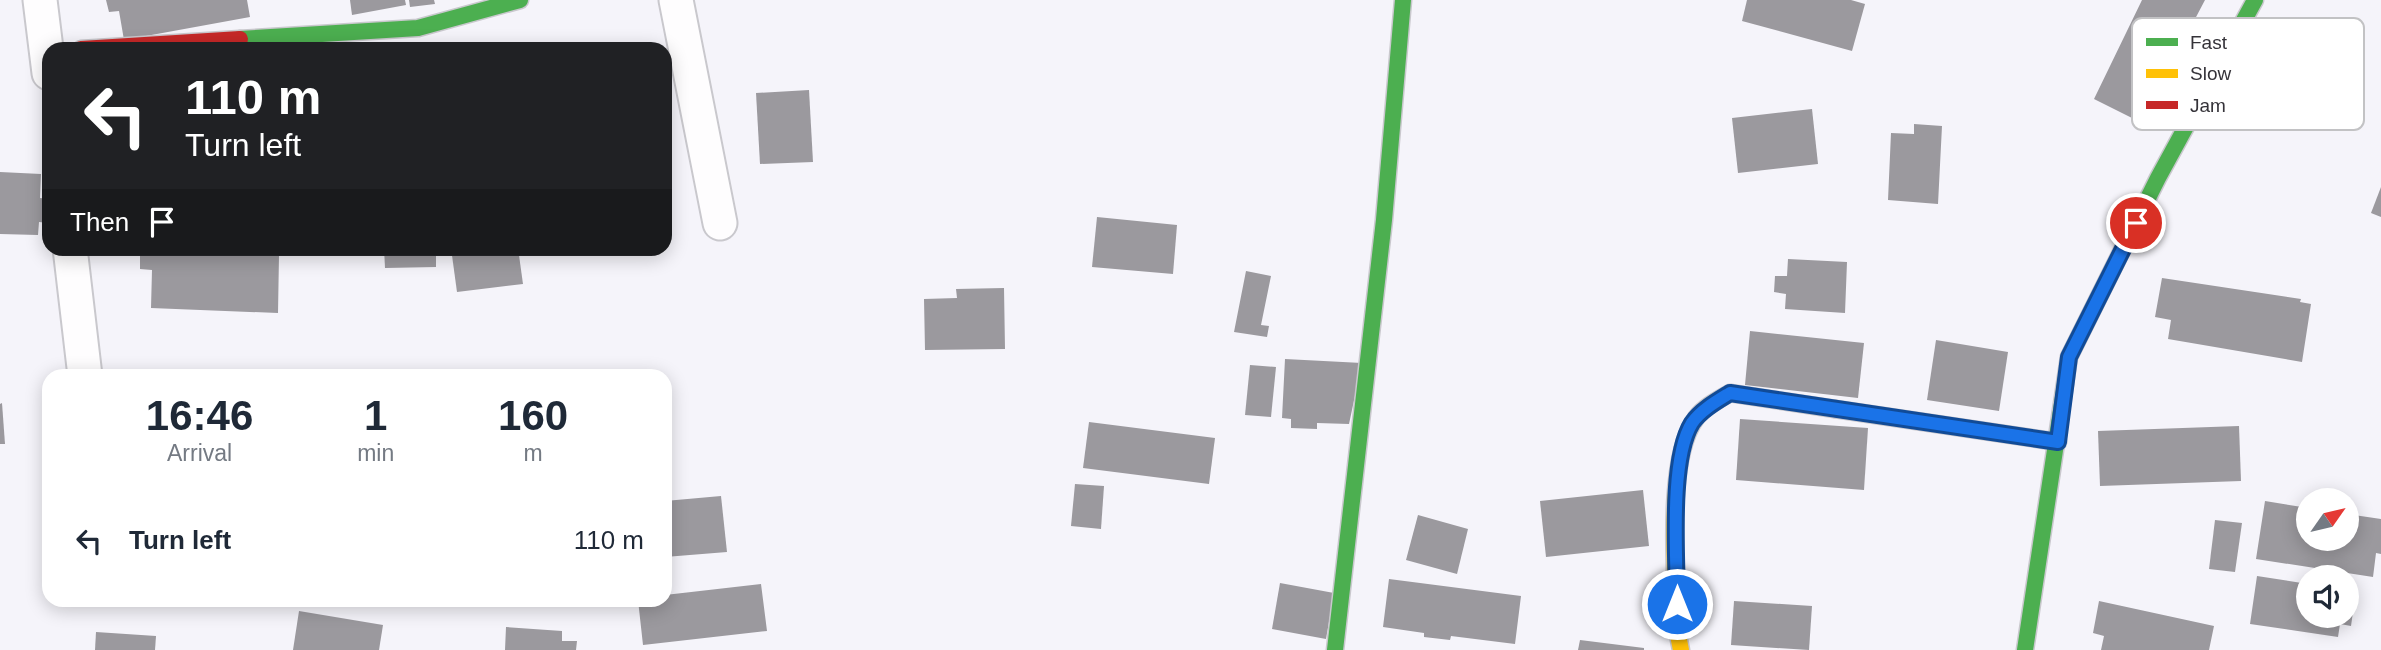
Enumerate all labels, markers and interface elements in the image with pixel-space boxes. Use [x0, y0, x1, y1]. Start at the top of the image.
legend [2132, 18, 2364, 130]
text: Fast [2190, 32, 2228, 53]
text: Slow [2190, 63, 2231, 84]
icon: left [70, 70, 161, 161]
text: 110 m [185, 70, 321, 124]
text: Jam [2190, 95, 2226, 116]
text: Turn left [185, 127, 301, 163]
pin [2106, 193, 2166, 253]
icon: arrive [143, 203, 181, 241]
icon: arrive [2117, 204, 2155, 242]
text: Then [70, 207, 129, 237]
text: 16:46 [146, 392, 253, 439]
text: 1 [364, 392, 387, 439]
text: 160 [498, 392, 568, 439]
text: Arrival [167, 440, 232, 466]
text: min [357, 440, 394, 466]
text: m [524, 440, 543, 466]
north arrow [2296, 488, 2359, 551]
map controls [2296, 488, 2359, 628]
icon: left [70, 522, 108, 560]
text: Turn left [129, 525, 231, 555]
text: 110 m [574, 525, 644, 555]
button: sound [2296, 565, 2359, 628]
position arrow [1640, 567, 1714, 641]

